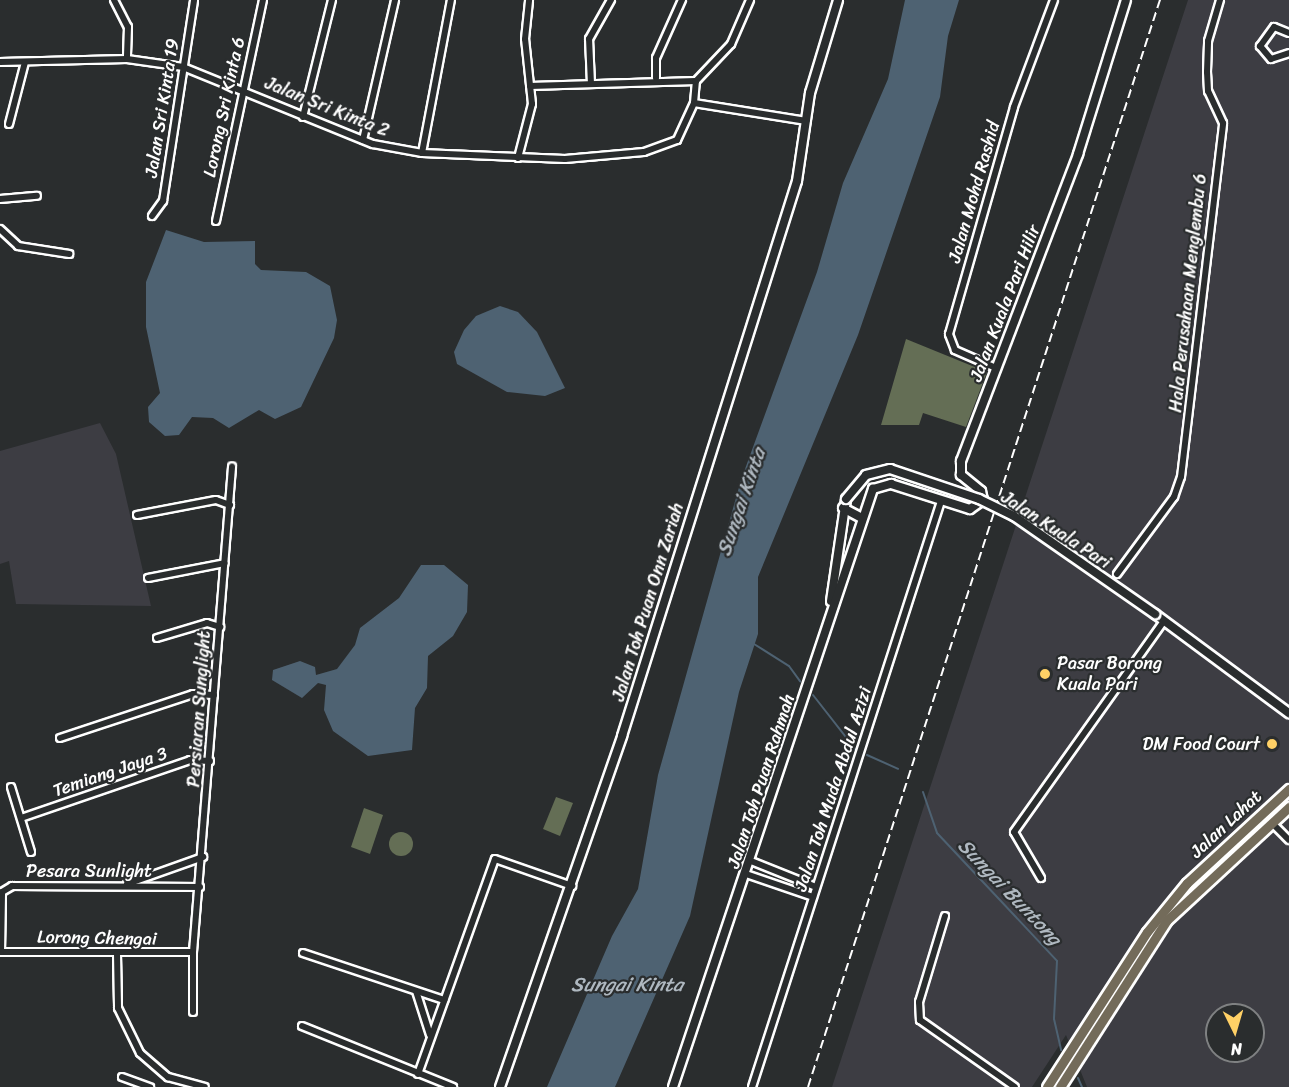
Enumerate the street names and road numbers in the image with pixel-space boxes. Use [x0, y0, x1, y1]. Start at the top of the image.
street label: Lorong Sri Kinta 6 [199, 35, 249, 179]
street label: Jalan Sri Kinta 19 [140, 37, 184, 179]
street label: Jalan Sri Kinta 2 [262, 72, 392, 142]
street label: Jalan Mohd Rashid [944, 119, 1004, 265]
street label: Hala Perusahaan Menglembu 6 [1165, 171, 1211, 415]
street label: Jalan Kuala Pari Hilir [965, 221, 1045, 385]
street label: Jalan Kuala Pari [997, 486, 1115, 574]
street label: Jalan Toh Puan Onn Zariah [607, 500, 689, 704]
street label: Persiaran Sunglight [183, 630, 215, 788]
street label: Jalan Toh Muda Abdul Azizi [790, 684, 876, 894]
street label: Jalan Toh Puan Rahmah [722, 690, 800, 872]
street label: Temiang Jaya 3 [50, 742, 170, 802]
street label: Jalan Lahat [1186, 786, 1266, 862]
street label: Pesara Sunlight [26, 860, 152, 882]
street label: Lorong Chengai [37, 926, 157, 950]

